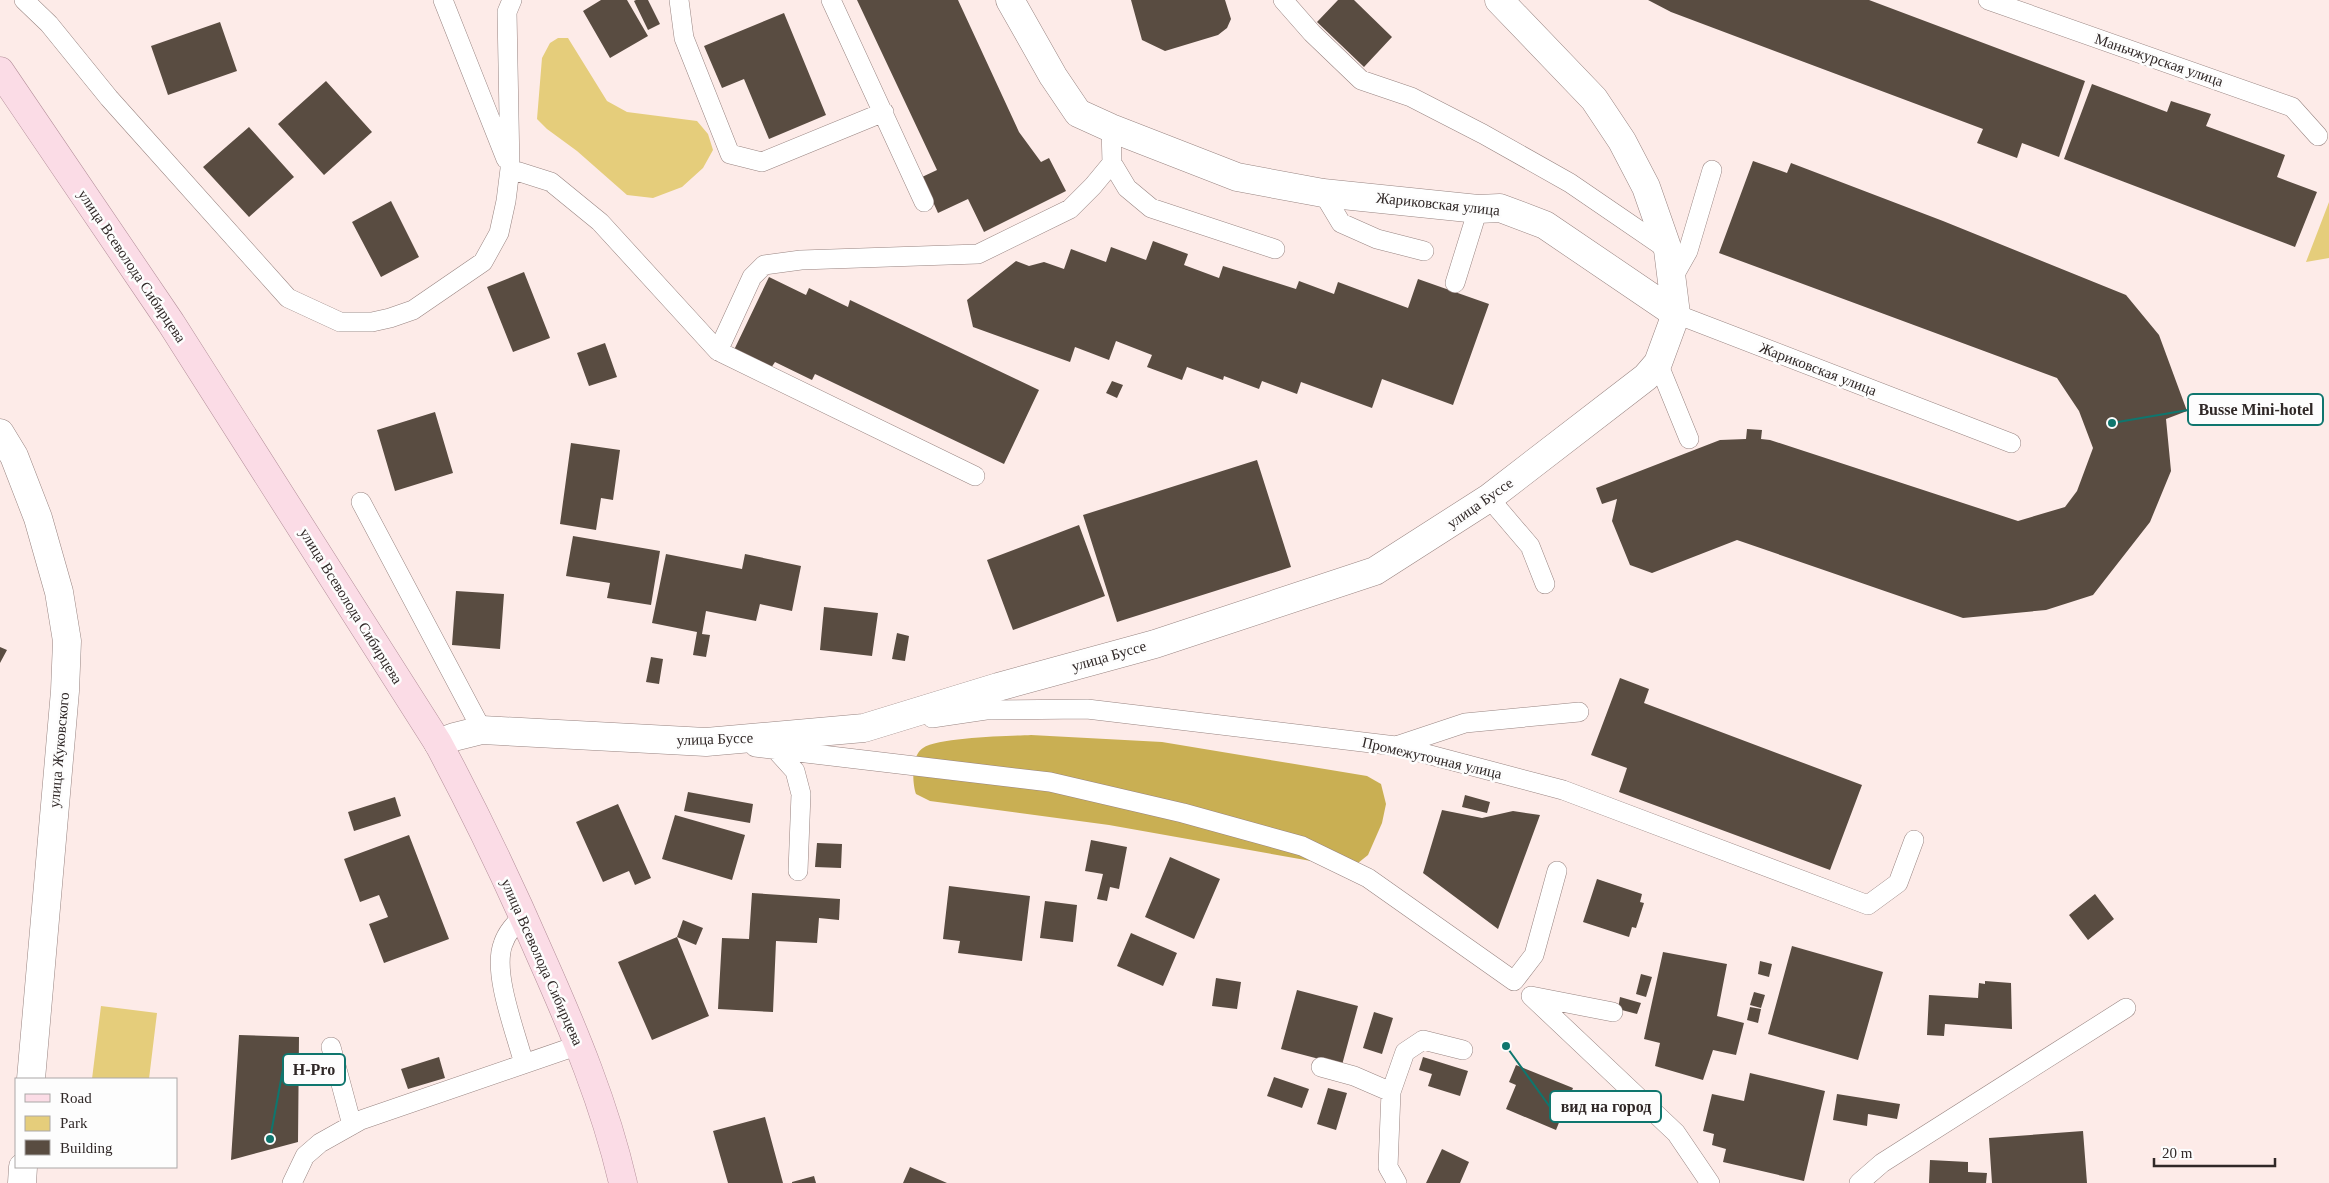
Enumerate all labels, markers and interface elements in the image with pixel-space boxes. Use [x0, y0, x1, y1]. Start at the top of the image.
street label: Маньчжурская улица [2093, 31, 2226, 90]
street label: улица Всеволода Сибирцева [75, 187, 189, 346]
street label: Жариковская улица [1375, 190, 1501, 218]
street label: Жариковская улица [1757, 339, 1879, 399]
callout: Busse Mini-hotel [2188, 394, 2323, 425]
text: Busse Mini-hotel [2198, 401, 2314, 418]
street label: улица Буссе [1444, 474, 1516, 532]
street label: улица Всеволода Сибирцева [296, 525, 406, 687]
street label: улица Буссе [1070, 638, 1148, 674]
street label: улица Жуковского [46, 692, 72, 808]
street label: улица Буссе [676, 730, 754, 748]
street label: Промежуточная улица [1361, 734, 1504, 782]
street label: улица Всеволода Сибирцева [498, 876, 586, 1048]
callout: H-Pro [283, 1054, 345, 1085]
text: H-Pro [293, 1061, 335, 1078]
legend [15, 1078, 178, 1168]
text: Road [60, 1090, 92, 1106]
callout: вид на город [1550, 1091, 1661, 1122]
text: вид на город [1561, 1098, 1651, 1116]
text: Park [60, 1115, 88, 1131]
scale bar [2154, 1136, 2275, 1168]
text: Building [60, 1140, 113, 1156]
text: 20 m [2162, 1145, 2193, 1161]

